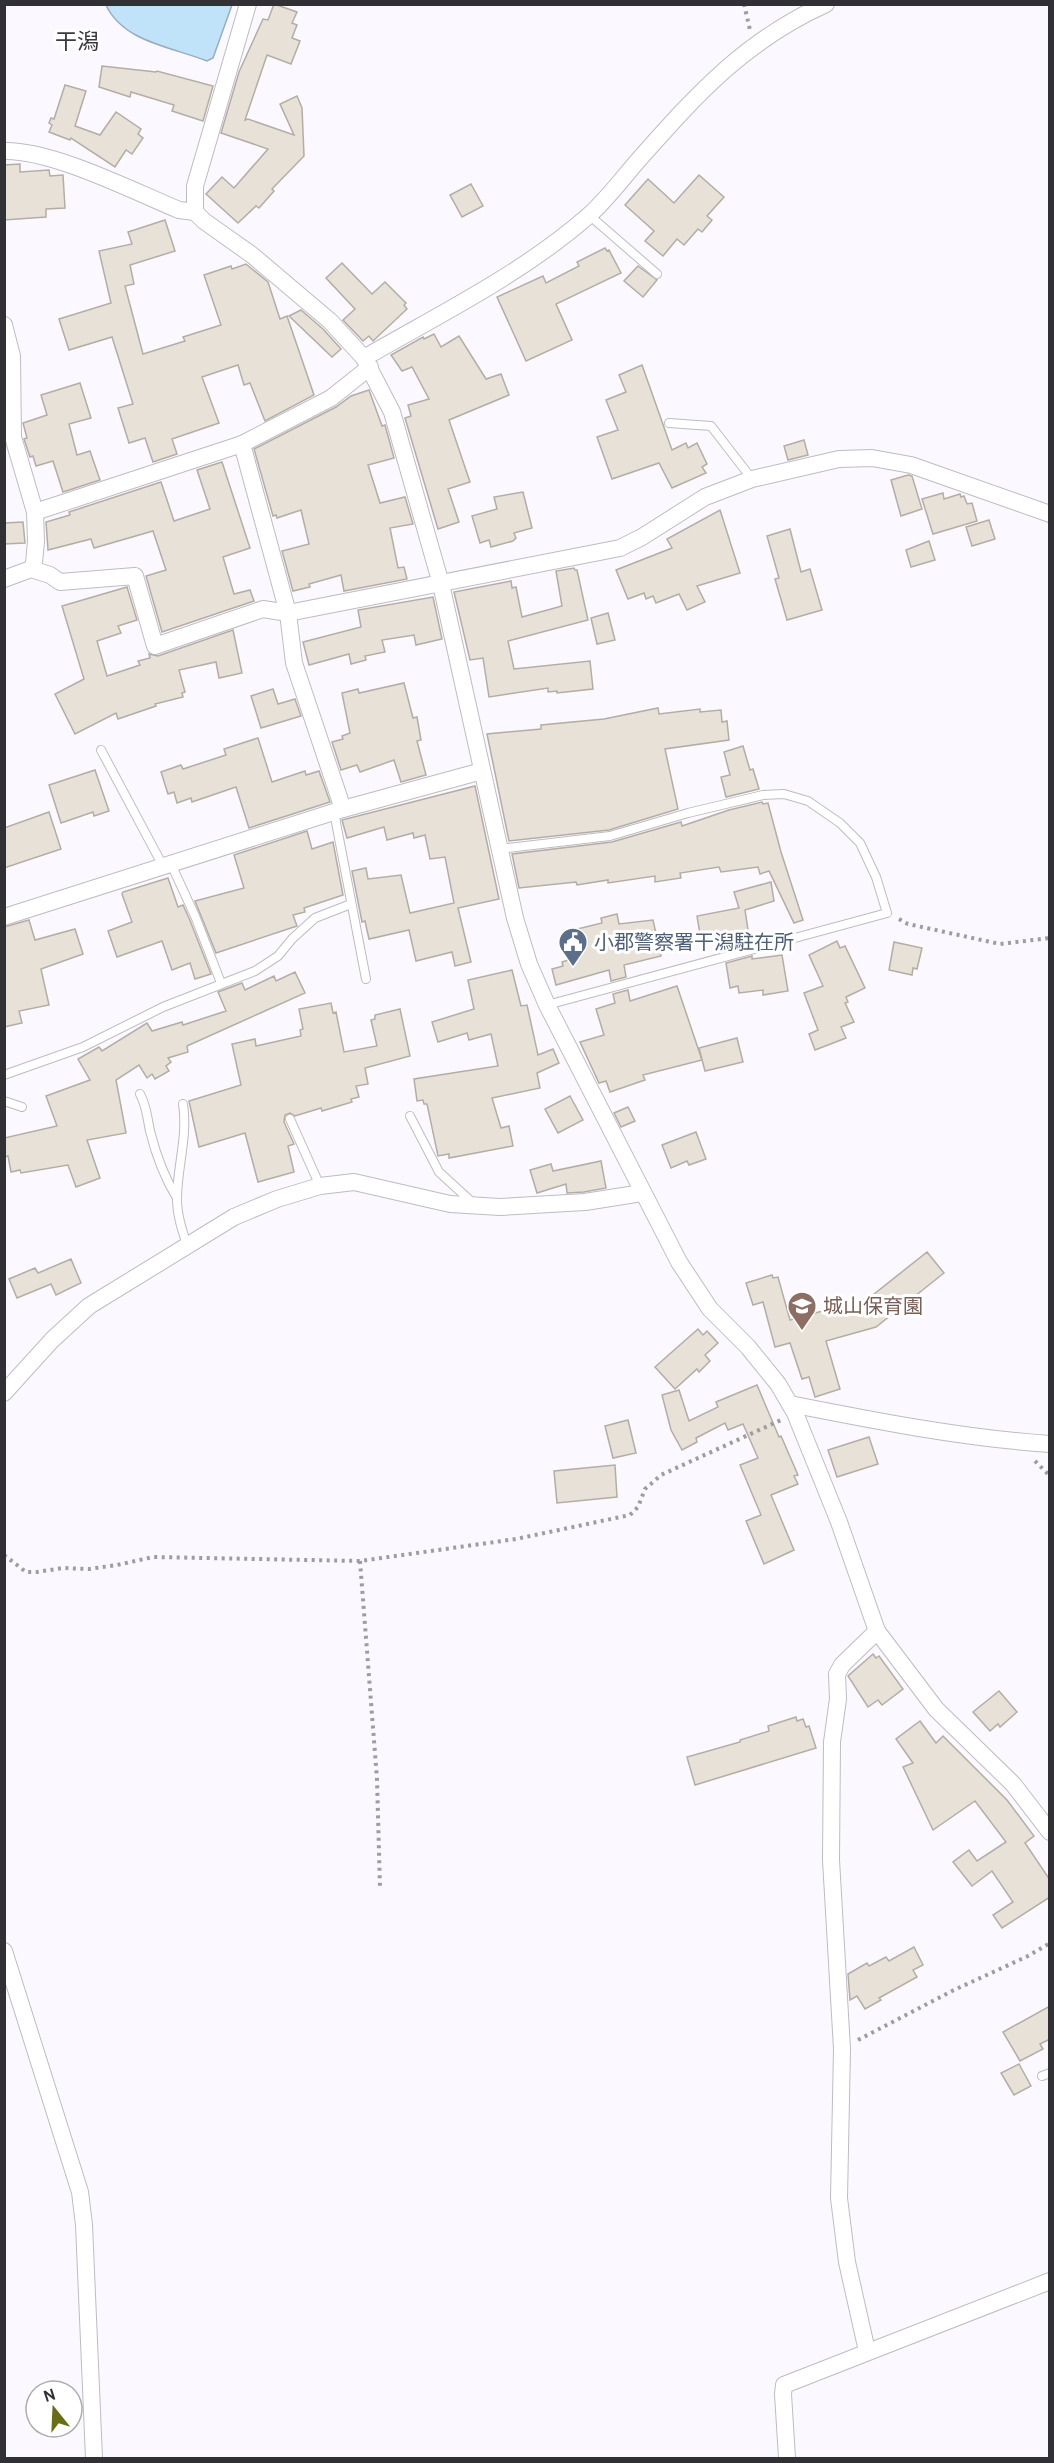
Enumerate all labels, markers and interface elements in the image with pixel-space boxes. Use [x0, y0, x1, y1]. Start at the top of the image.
district label: 干潟 [55, 28, 99, 55]
public building icon: 小郡警察署干潟駐在所 [557, 926, 589, 968]
place label: 小郡警察署干潟駐在所 [594, 930, 794, 954]
school or university icon: 城山保育園 [786, 1290, 818, 1332]
place label: 城山保育園 [823, 1294, 923, 1318]
north arrow [24, 2379, 84, 2439]
text: N [41, 2384, 58, 2406]

